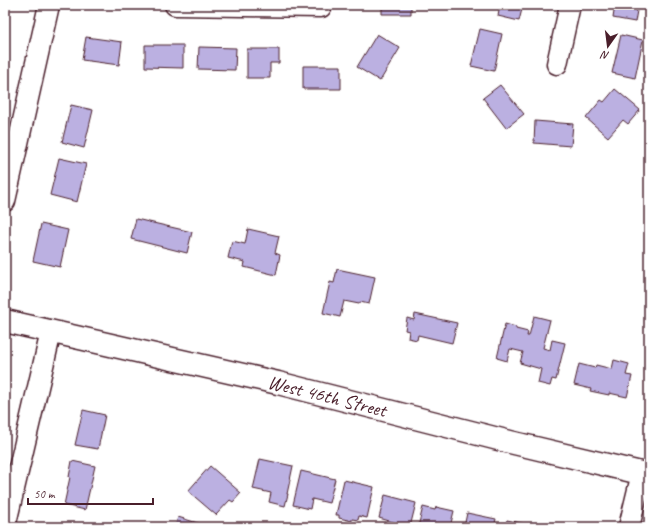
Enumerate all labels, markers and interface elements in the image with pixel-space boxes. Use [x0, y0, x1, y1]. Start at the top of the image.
north arrow [588, 26, 628, 66]
text: N [598, 48, 611, 63]
street label: West 46th Street [265, 369, 391, 423]
scale bar [28, 480, 153, 506]
text: 50 m [34, 486, 56, 502]

